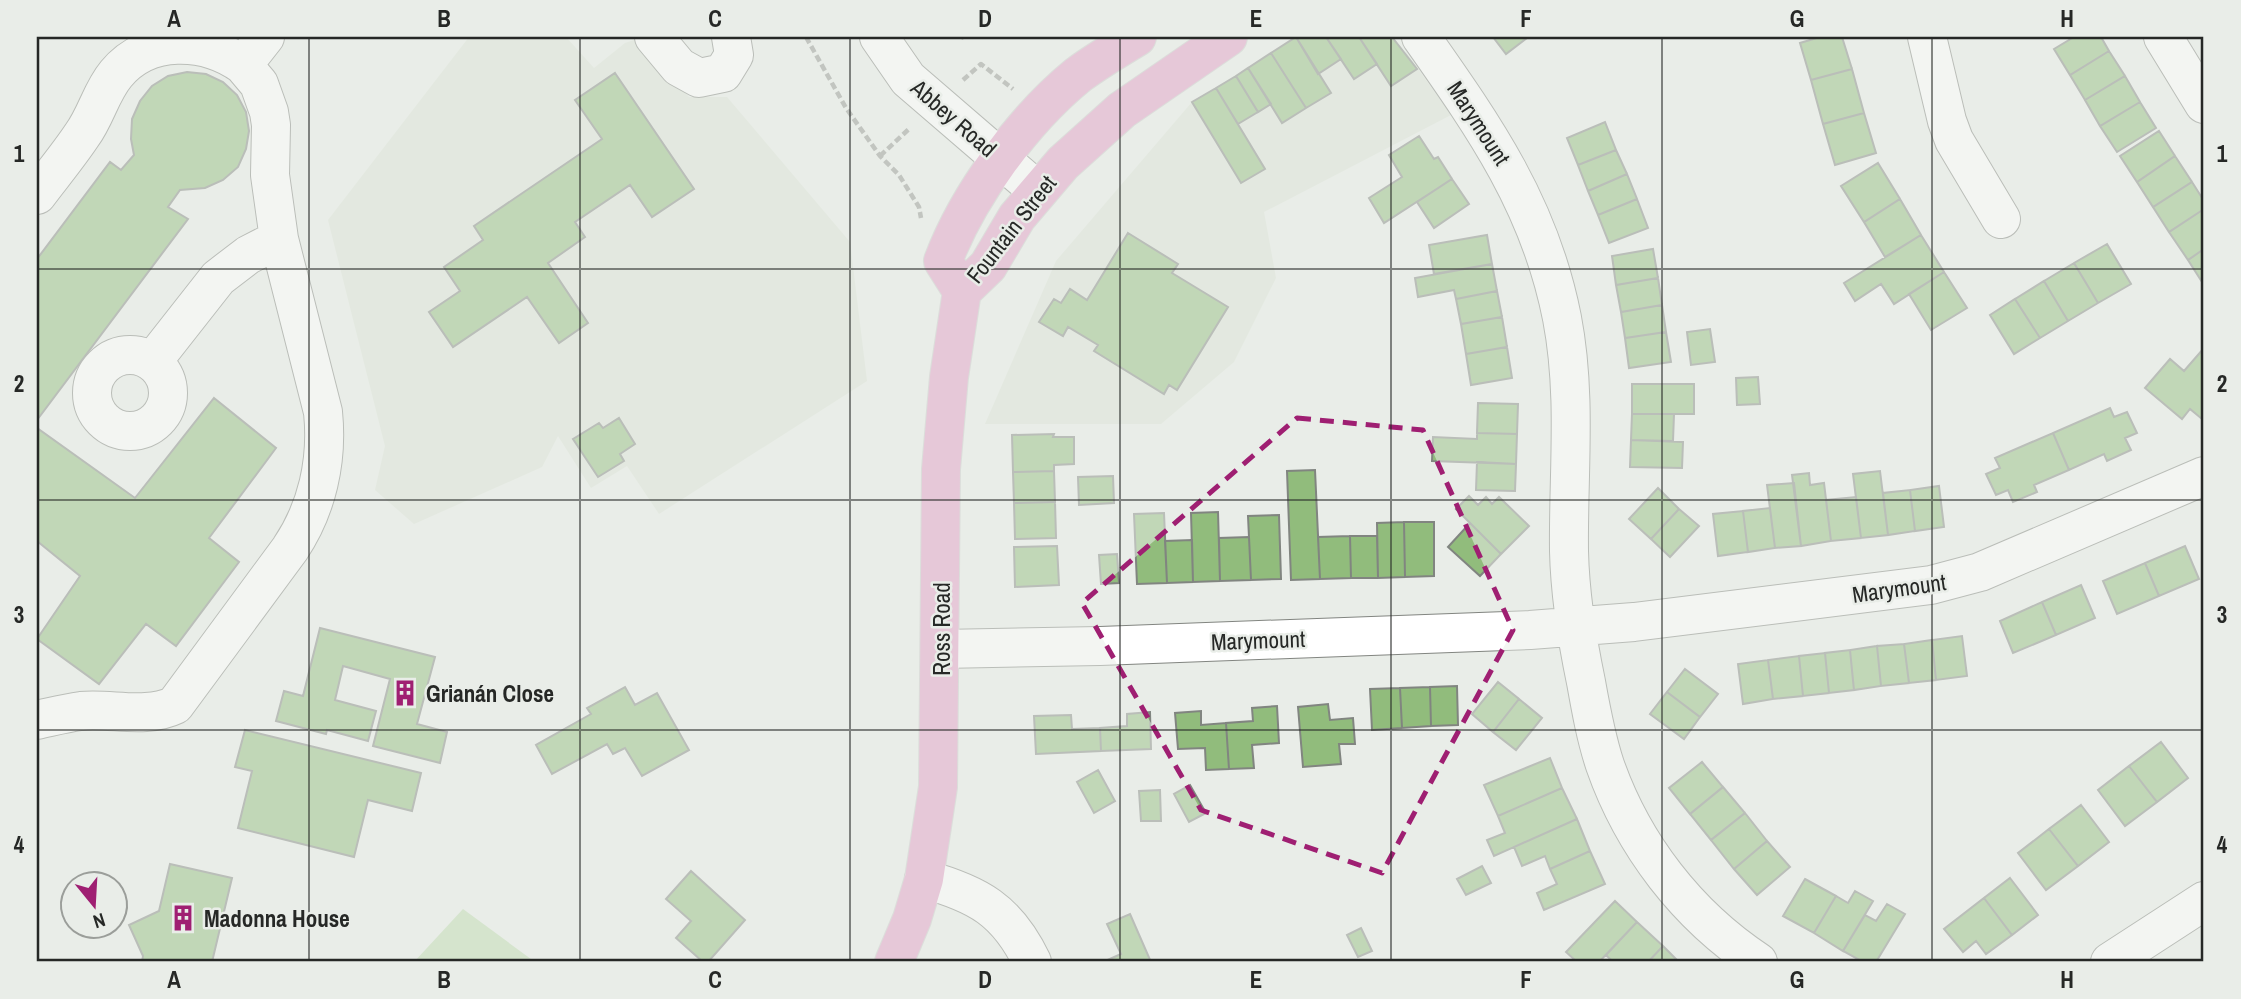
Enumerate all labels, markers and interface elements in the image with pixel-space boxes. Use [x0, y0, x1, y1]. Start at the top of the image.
text: A [167, 3, 181, 34]
text: B [437, 3, 451, 34]
text: C [708, 3, 722, 34]
text: D [978, 3, 992, 34]
text: E [1250, 3, 1262, 34]
text: F [1520, 3, 1532, 34]
text: G [1790, 3, 1804, 34]
text: H [2060, 3, 2074, 34]
street label: Abbey Road [904, 72, 1003, 164]
street label: Marymount [1440, 75, 1518, 171]
text: 1 [14, 138, 25, 169]
text: 1 [2217, 138, 2228, 169]
street label: Fountain Street [959, 169, 1063, 289]
text: 2 [14, 368, 24, 399]
text: 2 [2217, 368, 2227, 399]
street label: Marymount [1850, 566, 1948, 610]
street label: Ross Road [926, 582, 957, 676]
text: 3 [14, 599, 24, 630]
text: 3 [2217, 599, 2227, 630]
street label: Marymount [1210, 623, 1306, 657]
building icon: Grianán Close [390, 678, 420, 708]
place label: Grianán Close [426, 678, 554, 709]
text: 4 [14, 829, 25, 860]
text: 4 [2217, 829, 2228, 860]
north arrow [60, 870, 130, 940]
building icon: Madonna House [168, 903, 198, 933]
place label: Madonna House [204, 903, 350, 934]
text: N [90, 907, 109, 935]
text: A [167, 964, 181, 995]
text: B [437, 964, 451, 995]
text: C [708, 964, 722, 995]
text: D [978, 964, 992, 995]
text: E [1250, 964, 1262, 995]
text: F [1520, 964, 1532, 995]
text: G [1790, 964, 1804, 995]
text: H [2060, 964, 2074, 995]

